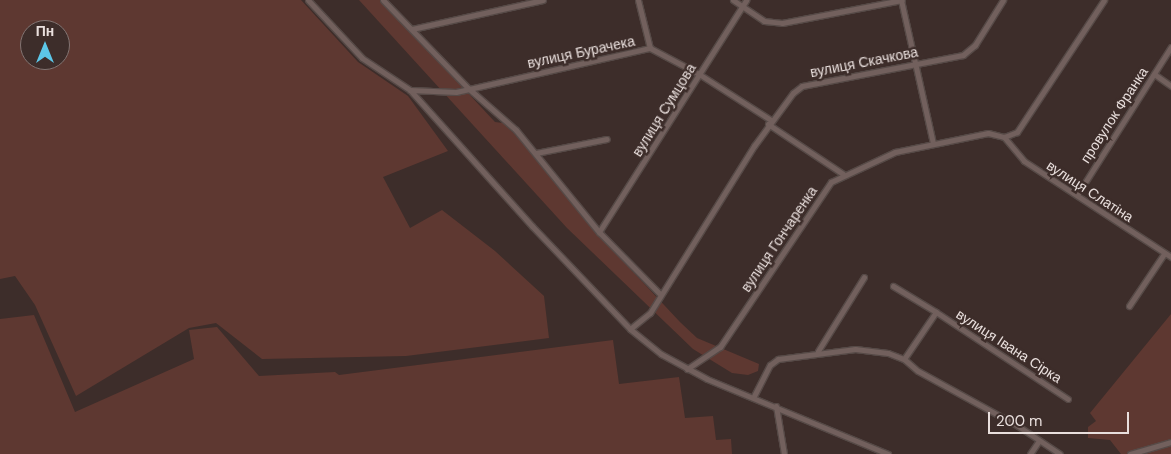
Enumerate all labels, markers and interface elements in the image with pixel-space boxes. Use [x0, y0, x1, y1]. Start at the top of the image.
north arrow [20, 20, 70, 70]
text: Пн [36, 22, 54, 40]
street label: вулиця Бурачека [526, 32, 636, 72]
street label: вулиця Скачкова [809, 43, 919, 81]
street label: вулиця Сумцова [629, 60, 699, 160]
street label: провулок Франка [1077, 64, 1151, 166]
street label: вулиця Слатіна [1044, 157, 1136, 225]
street label: вулиця Гончаренка [737, 183, 821, 295]
street label: вулиця Івана Сірка [953, 306, 1065, 386]
scale bar [991, 402, 1132, 434]
text: 200 m [996, 411, 1042, 431]

